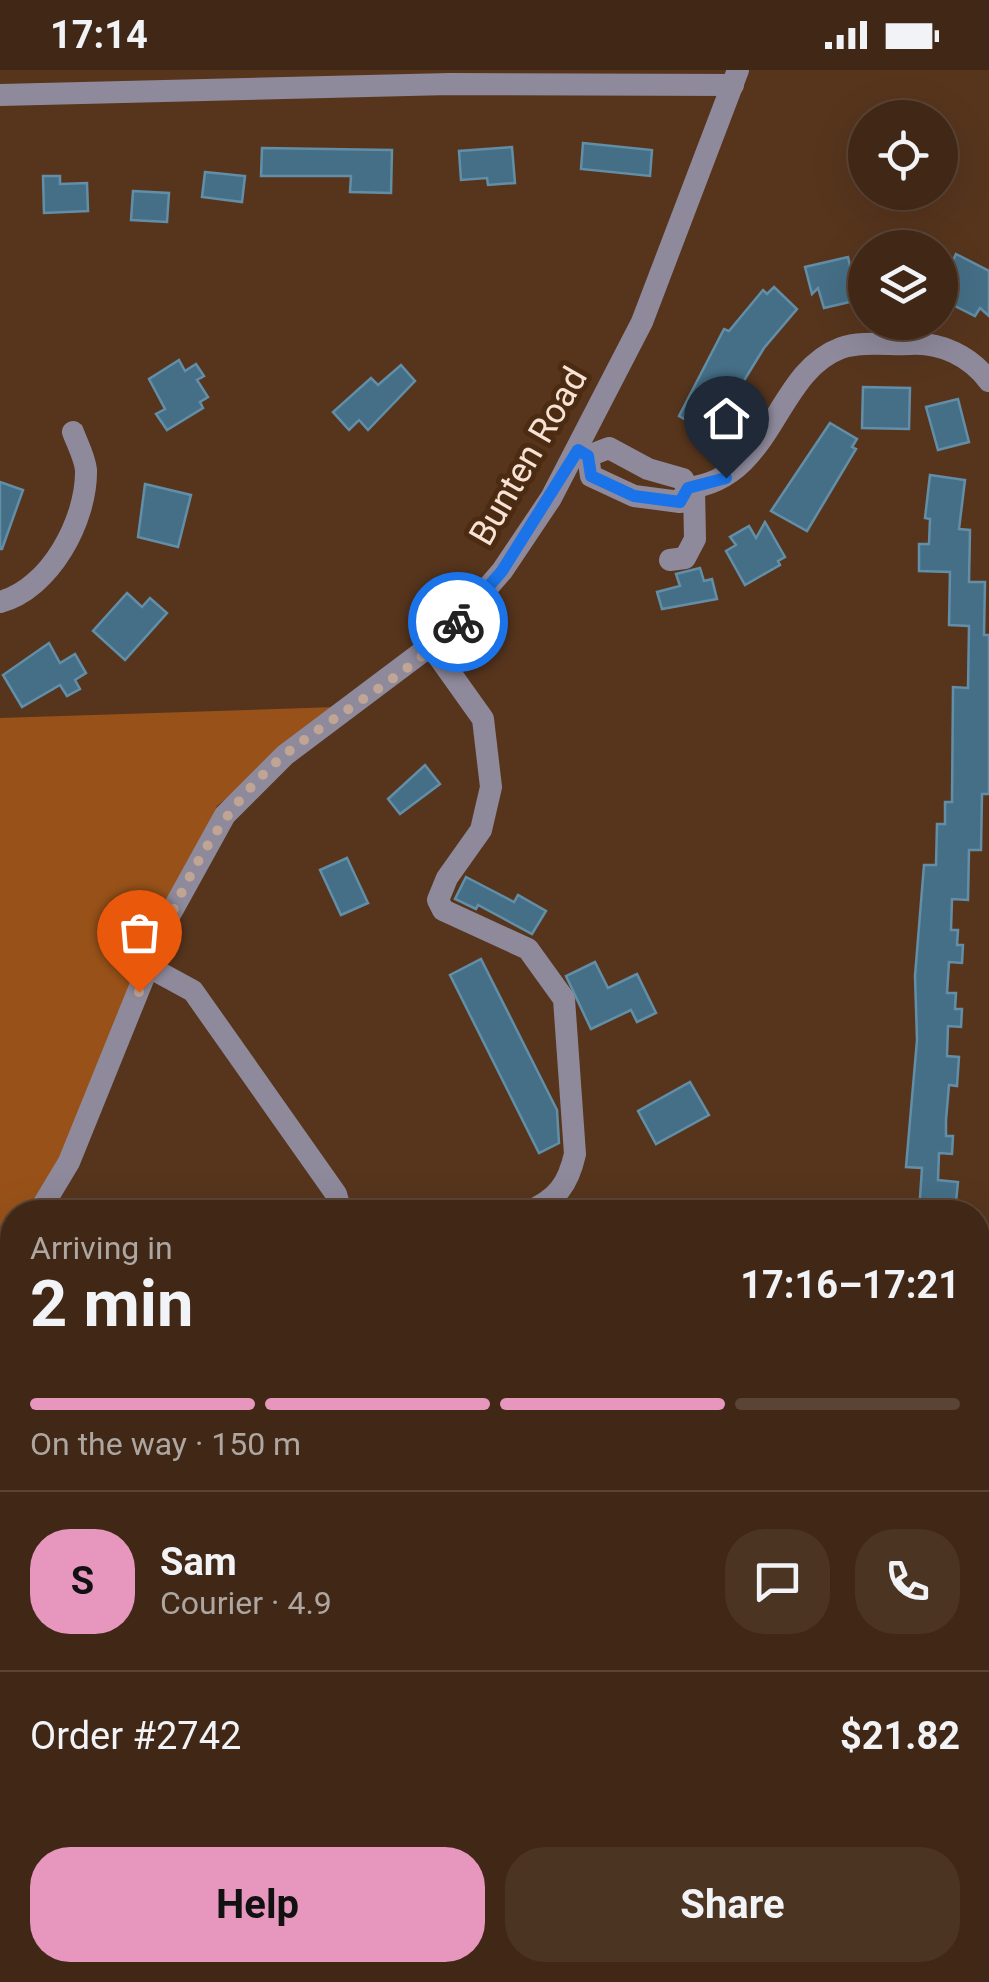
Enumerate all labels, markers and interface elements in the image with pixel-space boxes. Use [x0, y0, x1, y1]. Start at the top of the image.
text: 17:14 [50, 13, 148, 57]
map controls [848, 100, 958, 340]
button: locate [848, 100, 958, 210]
button: layers [848, 230, 958, 340]
street label: Bunten Road [461, 360, 596, 553]
pin [684, 376, 769, 479]
icon: home [699, 391, 754, 446]
courier [408, 572, 508, 672]
icon: bike [431, 595, 486, 650]
pin [97, 890, 182, 993]
icon: bag [112, 905, 167, 960]
text: Arriving in [30, 1229, 173, 1267]
text: 17:16–17:21 [740, 1263, 960, 1307]
text: 2 min [30, 1266, 193, 1342]
text: On the way · 150 m [30, 1425, 301, 1463]
button: chat [725, 1529, 830, 1634]
button: phone [855, 1529, 960, 1634]
text: Sam [160, 1540, 237, 1584]
text: S [71, 1559, 94, 1603]
text: Courier · 4.9 [160, 1584, 332, 1622]
text: Order #2742 [30, 1714, 241, 1758]
text: $21.82 [840, 1714, 960, 1758]
button: Help [30, 1847, 485, 1962]
button: Share [505, 1847, 960, 1962]

